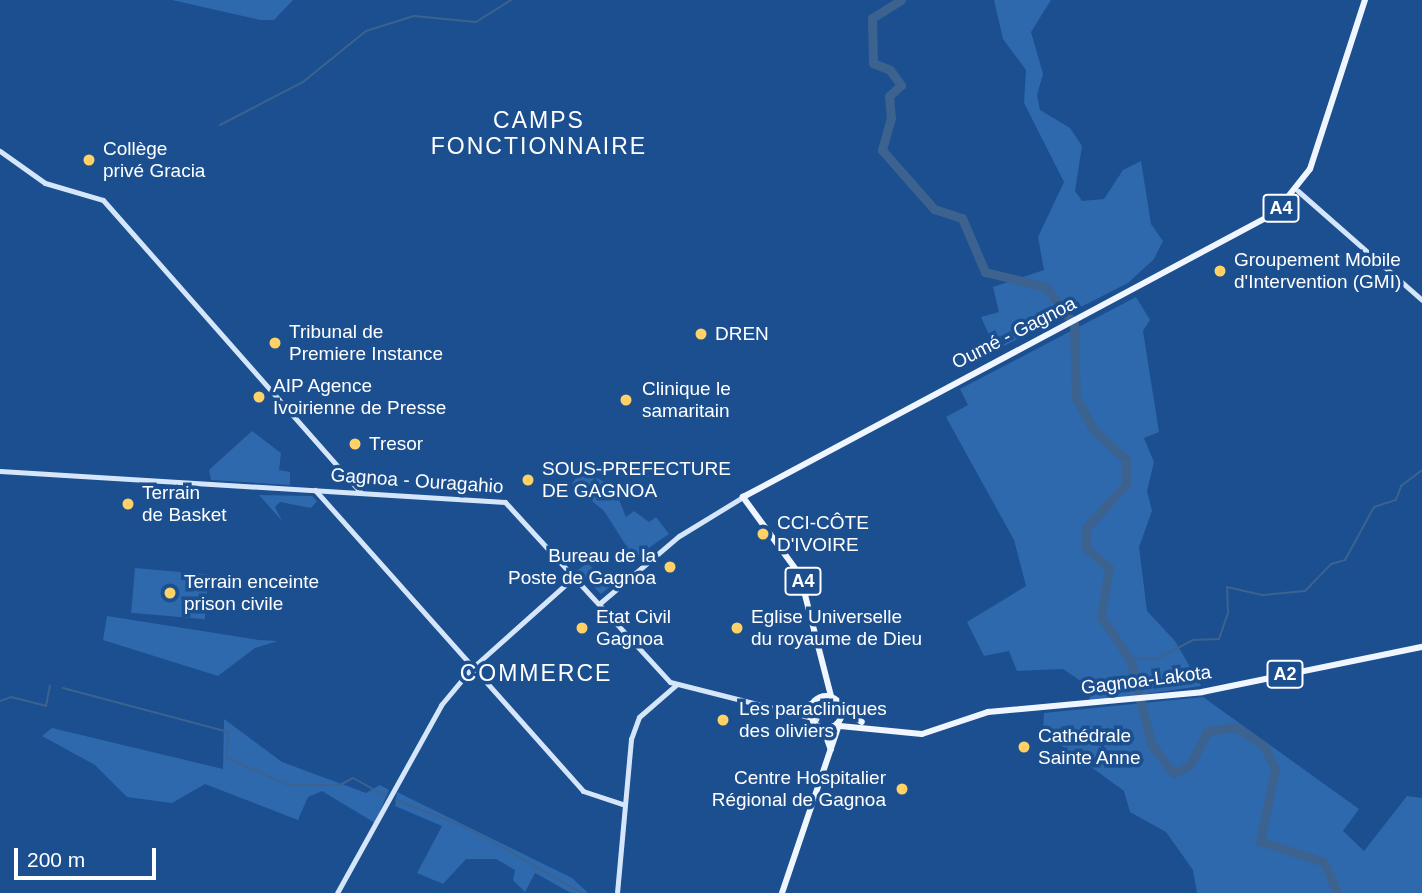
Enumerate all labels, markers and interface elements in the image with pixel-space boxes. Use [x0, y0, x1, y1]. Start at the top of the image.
district label: CAMPS FONCTIONNAIRE [432, 106, 646, 160]
place label: Collège privé Gracia [103, 138, 205, 182]
marker: Collège privé Gracia [81, 152, 97, 168]
road number: A4 [1262, 194, 1300, 223]
place label: Groupement Mobile d'Intervention (GMI) [1234, 249, 1401, 293]
marker: Groupement Mobile d'Intervention (GMI) [1212, 263, 1228, 279]
street label: Oumé - Gagnoa [948, 292, 1080, 374]
place label: Tribunal de Premiere Instance [289, 321, 443, 365]
place label: DREN [715, 323, 769, 345]
marker: DREN [693, 326, 709, 342]
marker: Tribunal de Premiere Instance [267, 335, 283, 351]
place label: AIP Agence Ivoirienne de Presse [273, 375, 446, 419]
place label: Clinique le samaritain [642, 378, 731, 422]
marker: AIP Agence Ivoirienne de Presse [251, 389, 267, 405]
marker: Clinique le samaritain [616, 390, 636, 410]
place label: Tresor [369, 433, 423, 455]
marker: Tresor [347, 436, 363, 452]
place label: SOUS-PREFECTURE DE GAGNOA [542, 458, 731, 502]
street label: Gagnoa - Ouragahio [330, 464, 504, 498]
marker: SOUS-PREFECTURE DE GAGNOA [520, 472, 536, 488]
place label: Terrain de Basket [142, 482, 226, 526]
marker: Terrain de Basket [120, 496, 136, 512]
place label: CCI-CÔTE D'IVOIRE [777, 512, 869, 556]
marker: CCI-CÔTE D'IVOIRE [755, 526, 771, 542]
place label: Bureau de la Poste de Gagnoa [508, 545, 656, 589]
marker: Bureau de la Poste de Gagnoa [662, 559, 678, 575]
road number: A4 [784, 566, 822, 596]
place label: Terrain enceinte prison civile [184, 571, 319, 615]
marker: Terrain enceinte prison civile [162, 585, 178, 601]
place label: Etat Civil Gagnoa [596, 606, 671, 650]
place label: Eglise Universelle du royaume de Dieu [751, 606, 922, 650]
marker: Etat Civil Gagnoa [574, 620, 590, 636]
marker: Eglise Universelle du royaume de Dieu [729, 620, 745, 636]
district label: COMMERCE [461, 659, 611, 687]
road number: A2 [1266, 660, 1304, 688]
street label: Gagnoa-Lakota [1080, 661, 1212, 699]
place label: Les paracliniques des oliviers [739, 698, 887, 742]
marker: Les paracliniques des oliviers [713, 710, 733, 730]
place label: Cathédrale Sainte Anne [1038, 725, 1142, 769]
marker: Cathédrale Sainte Anne [1016, 739, 1032, 755]
place label: Centre Hospitalier Régional de Gagnoa [712, 767, 886, 811]
marker: Centre Hospitalier Régional de Gagnoa [892, 779, 912, 799]
scale bar [18, 834, 159, 878]
text: 200 m [27, 848, 85, 871]

